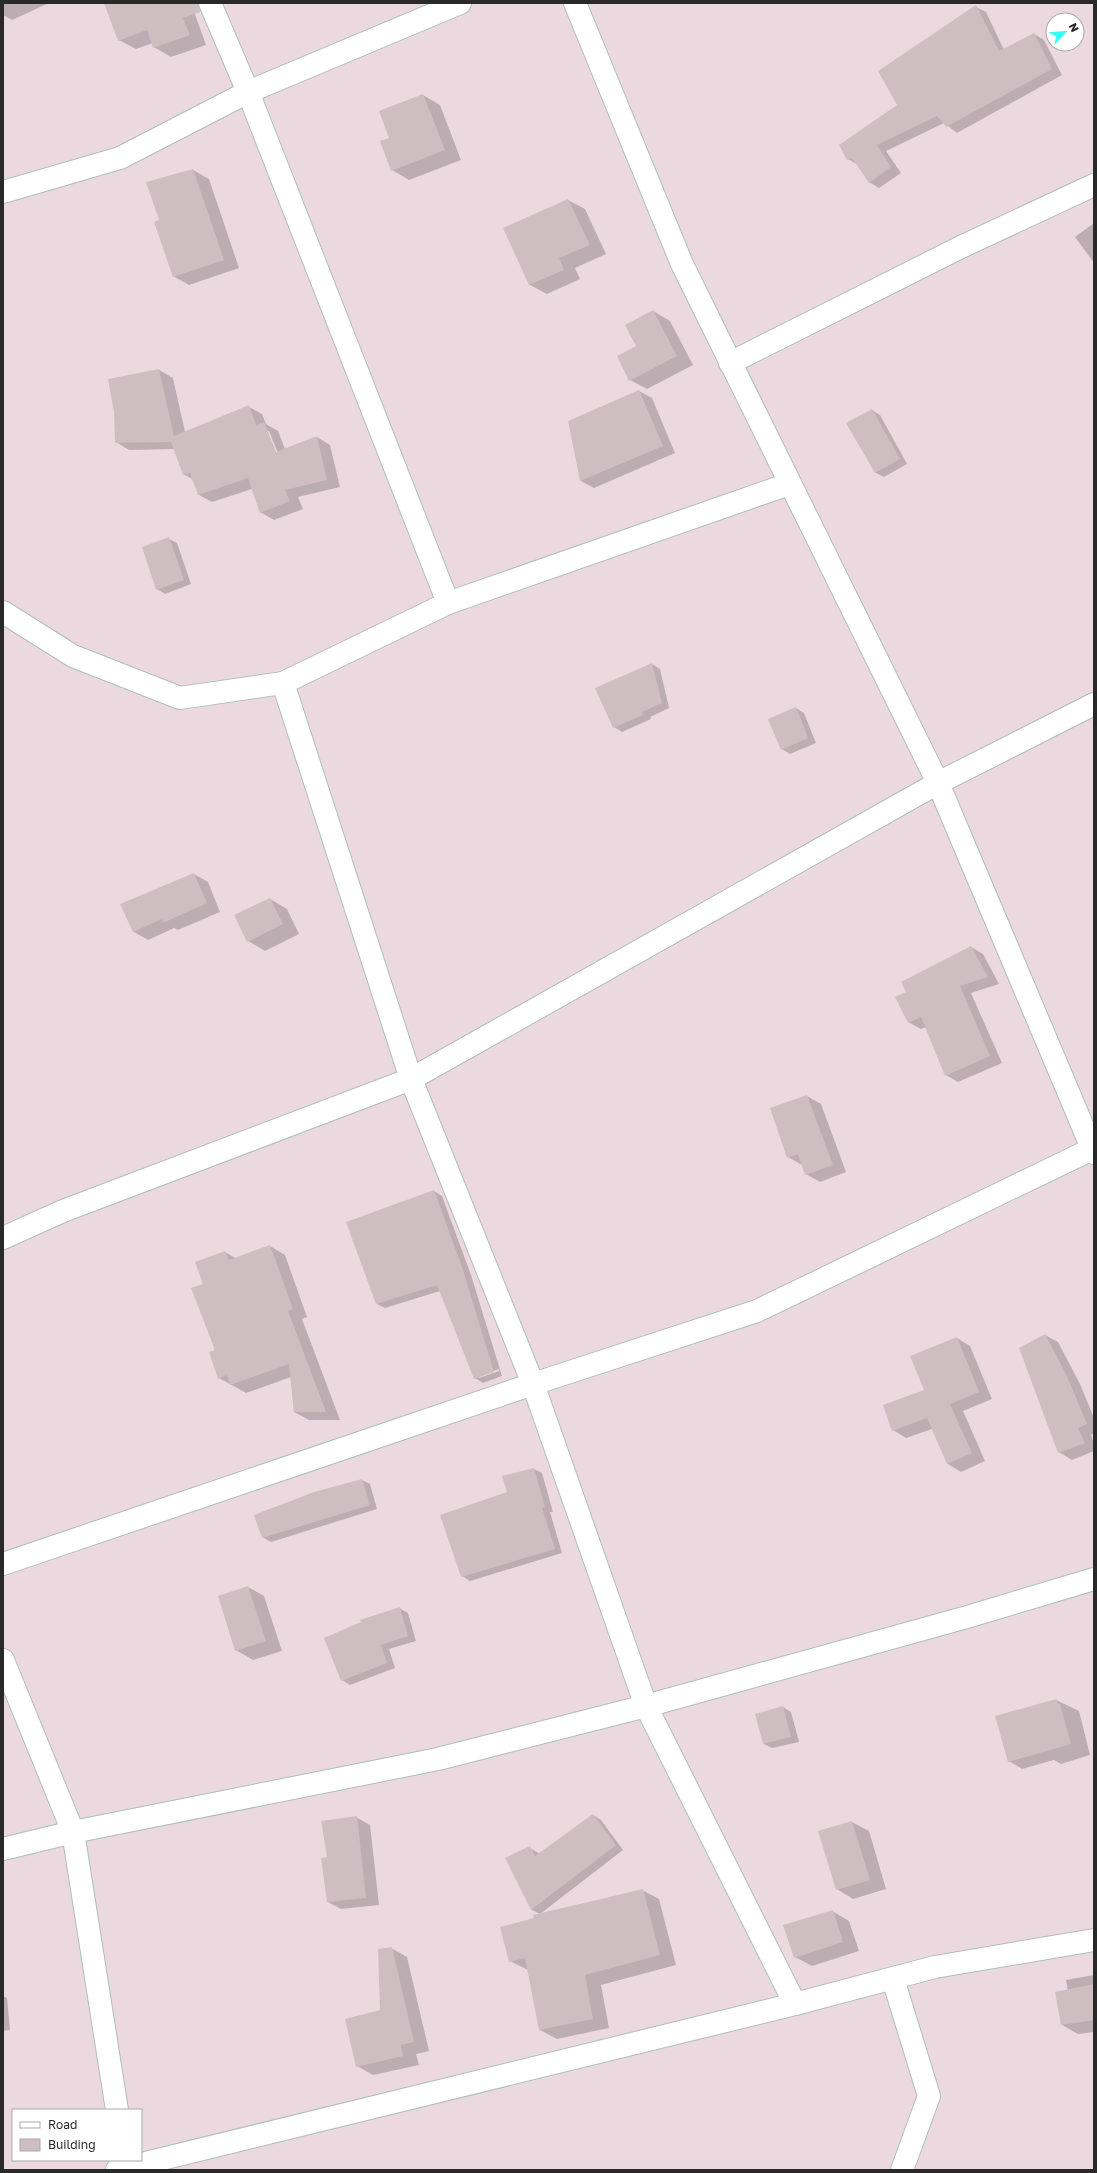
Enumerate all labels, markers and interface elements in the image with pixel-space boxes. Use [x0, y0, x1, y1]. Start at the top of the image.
north arrow [1045, 12, 1085, 52]
text: N [1067, 21, 1082, 34]
legend [12, 2109, 142, 2161]
text: Road [48, 2117, 77, 2132]
text: Building [48, 2137, 96, 2152]

